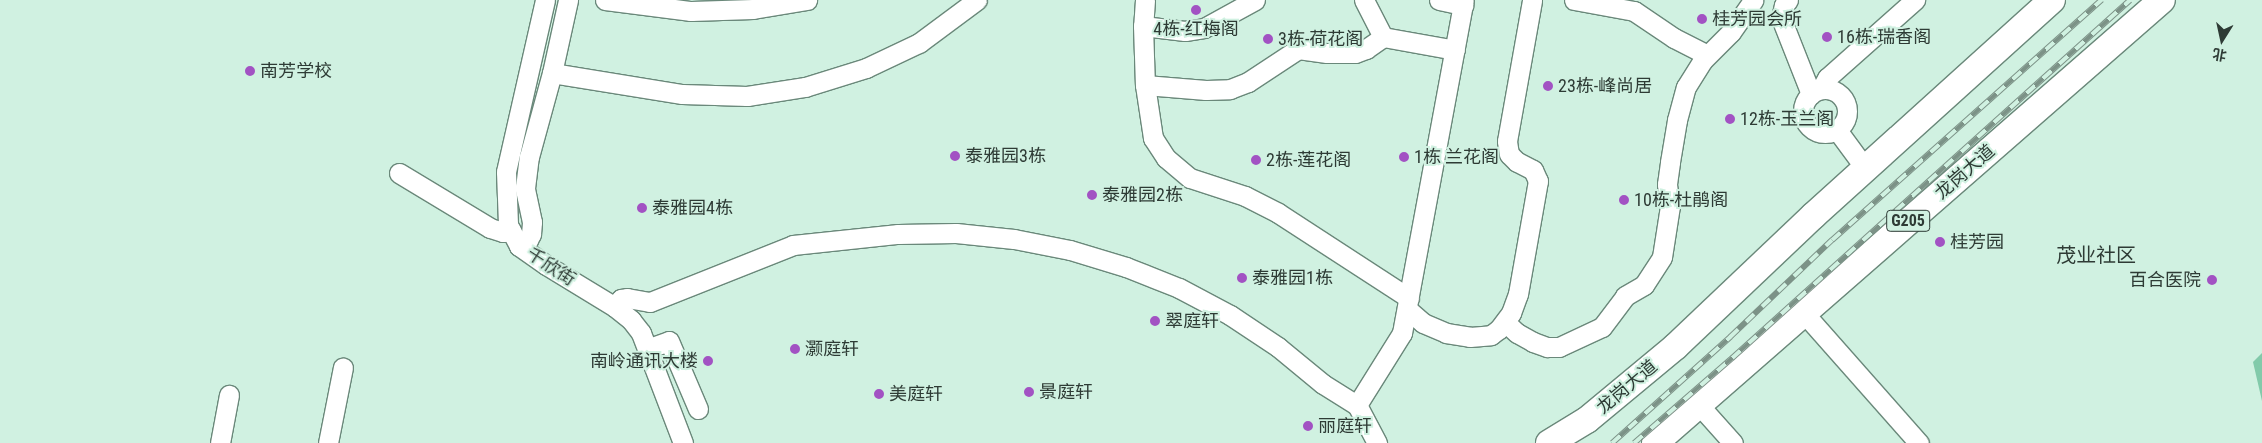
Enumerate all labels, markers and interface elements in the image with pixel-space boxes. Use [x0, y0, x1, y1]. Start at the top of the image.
marker: 4栋-红梅阁 [1190, 4, 1202, 16]
place label: 桂芳园会所 [1712, 8, 1802, 30]
marker: 桂芳园会所 [1696, 13, 1708, 25]
north arrow [2197, 15, 2247, 65]
place label: 4栋-红梅阁 [1153, 18, 1239, 40]
place label: 16栋-瑞香阁 [1837, 26, 1931, 48]
place label: 3栋-荷花阁 [1278, 28, 1363, 50]
marker: 16栋-瑞香阁 [1821, 31, 1833, 43]
marker: 3栋-荷花阁 [1262, 33, 1274, 45]
text: 北 [2211, 46, 2228, 64]
place label: 南芳学校 [260, 60, 332, 82]
marker: 南芳学校 [244, 65, 256, 77]
place label: 23栋-峰尚居 [1558, 75, 1652, 97]
marker: 23栋-峰尚居 [1542, 80, 1554, 92]
place label: 12栋-玉兰阁 [1740, 108, 1834, 130]
marker: 12栋-玉兰阁 [1724, 113, 1736, 125]
street label: 龙岗大道 [1931, 140, 1999, 204]
place label: 泰雅园3栋 [965, 145, 1046, 167]
place label: 1栋 兰花阁 [1414, 146, 1499, 168]
place label: 2栋-莲花阁 [1266, 149, 1351, 171]
marker: 泰雅园3栋 [949, 150, 961, 162]
marker: 1栋 兰花阁 [1398, 151, 1410, 163]
marker: 2栋-莲花阁 [1250, 154, 1262, 166]
place label: 泰雅园2栋 [1102, 184, 1183, 206]
marker: 泰雅园2栋 [1086, 189, 1098, 201]
place label: 10栋-杜鹃阁 [1634, 189, 1728, 211]
marker: 10栋-杜鹃阁 [1618, 194, 1630, 206]
place label: 泰雅园4栋 [652, 197, 733, 219]
marker: 泰雅园4栋 [636, 202, 648, 214]
road number: G205 [1886, 208, 1930, 235]
place label: 桂芳园 [1950, 231, 2004, 253]
marker: 桂芳园 [1934, 236, 1946, 248]
street label: 千欣街 [522, 243, 580, 291]
district label: 茂业社区 [2056, 243, 2136, 267]
place label: 泰雅园1栋 [1252, 267, 1333, 289]
place label: 百合医院 [2129, 269, 2201, 291]
marker: 泰雅园1栋 [1236, 272, 1248, 284]
marker: 百合医院 [2205, 273, 2219, 287]
place label: 翠庭轩 [1165, 310, 1219, 332]
marker: 翠庭轩 [1149, 315, 1161, 327]
place label: 灏庭轩 [805, 338, 859, 360]
marker: 灏庭轩 [789, 343, 801, 355]
place label: 南岭通讯大楼 [590, 350, 698, 372]
marker: 南岭通讯大楼 [702, 355, 714, 367]
street label: 龙岗大道 [1592, 356, 1662, 418]
place label: 景庭轩 [1039, 381, 1093, 403]
place label: 美庭轩 [889, 383, 943, 405]
marker: 景庭轩 [1023, 386, 1035, 398]
marker: 美庭轩 [873, 388, 885, 400]
place label: 丽庭轩 [1318, 415, 1372, 437]
marker: 丽庭轩 [1302, 420, 1314, 432]

